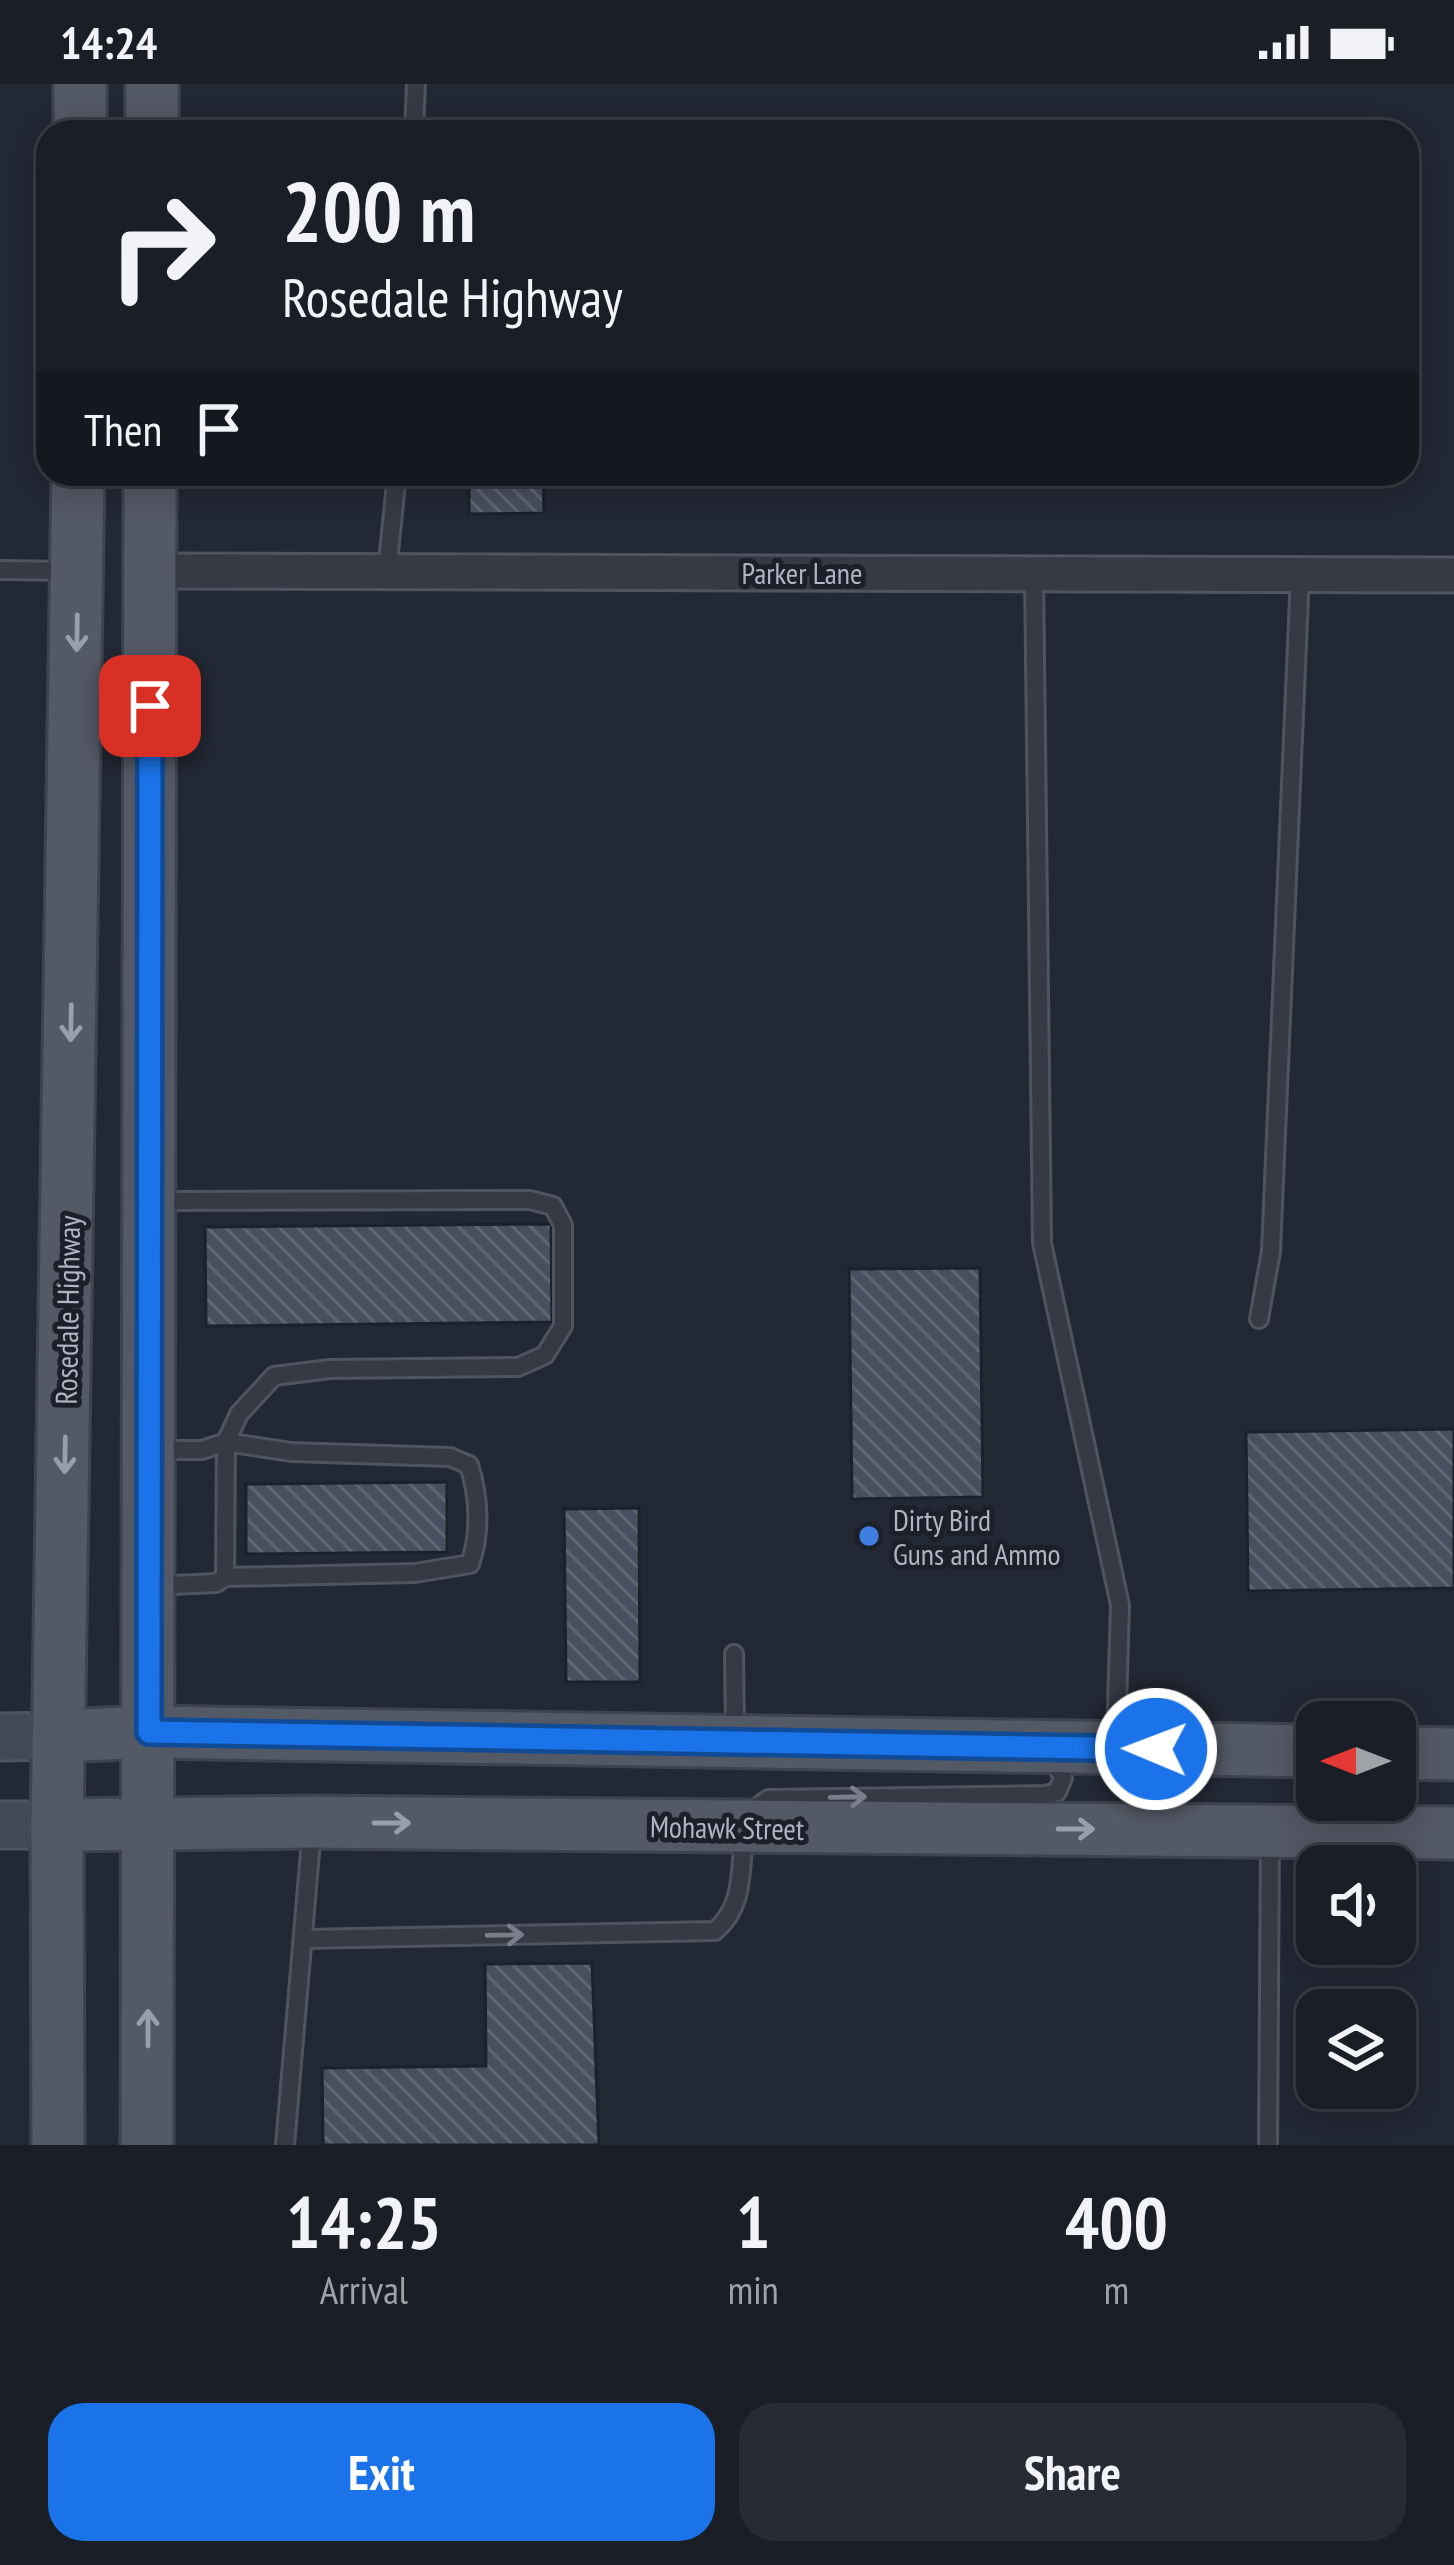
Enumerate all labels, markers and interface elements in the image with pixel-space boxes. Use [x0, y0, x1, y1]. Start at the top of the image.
text: 14:24 [60, 13, 157, 71]
text: 200 m [282, 156, 475, 265]
icon: right [84, 168, 240, 324]
text: Rosedale Highway [282, 262, 623, 332]
icon: arrive [186, 396, 252, 462]
text: Then [84, 400, 162, 458]
street label: Parker Lane [742, 553, 862, 592]
one-way arrow [66, 613, 88, 652]
pin [99, 655, 201, 757]
icon: arrive [117, 673, 183, 739]
one-way arrow [60, 1003, 83, 1042]
street label: Rosedale Highway [46, 1214, 88, 1405]
one-way arrow [54, 1435, 76, 1474]
place label: Dirty Bird Guns and Ammo [893, 1500, 1060, 1573]
marker: Dirty Bird Guns and Ammo [856, 1523, 882, 1549]
position arrow [1093, 1686, 1219, 1812]
north arrow [1296, 1701, 1416, 1821]
map controls [1296, 1701, 1416, 2109]
one-way arrow [828, 1786, 867, 1808]
street label: Mohawk Street [649, 1806, 805, 1848]
one-way arrow [372, 1811, 411, 1834]
one-way arrow [1056, 1818, 1095, 1840]
button: sound [1296, 1845, 1416, 1965]
one-way arrow [485, 1924, 524, 1946]
button: layers [1296, 1989, 1416, 2109]
one-way arrow [137, 2009, 159, 2048]
text: 14:25 [286, 2175, 442, 2268]
text: 1 [736, 2175, 770, 2268]
text: 400 [1065, 2175, 1168, 2268]
text: Arrival [320, 2264, 408, 2315]
text: min [728, 2264, 779, 2315]
text: m [1104, 2264, 1129, 2315]
button: Exit [48, 2403, 715, 2541]
button: Share [739, 2403, 1406, 2541]

